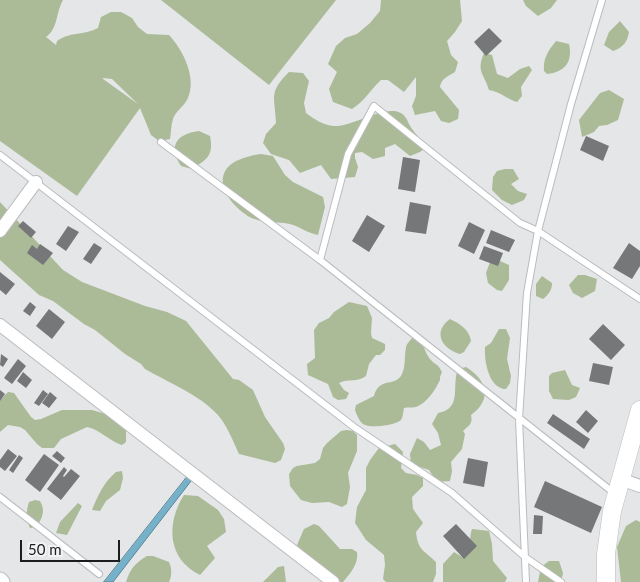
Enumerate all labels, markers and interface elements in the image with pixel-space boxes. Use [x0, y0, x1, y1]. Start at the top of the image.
scale bar [22, 530, 122, 562]
text: 50 m [28, 540, 62, 558]

